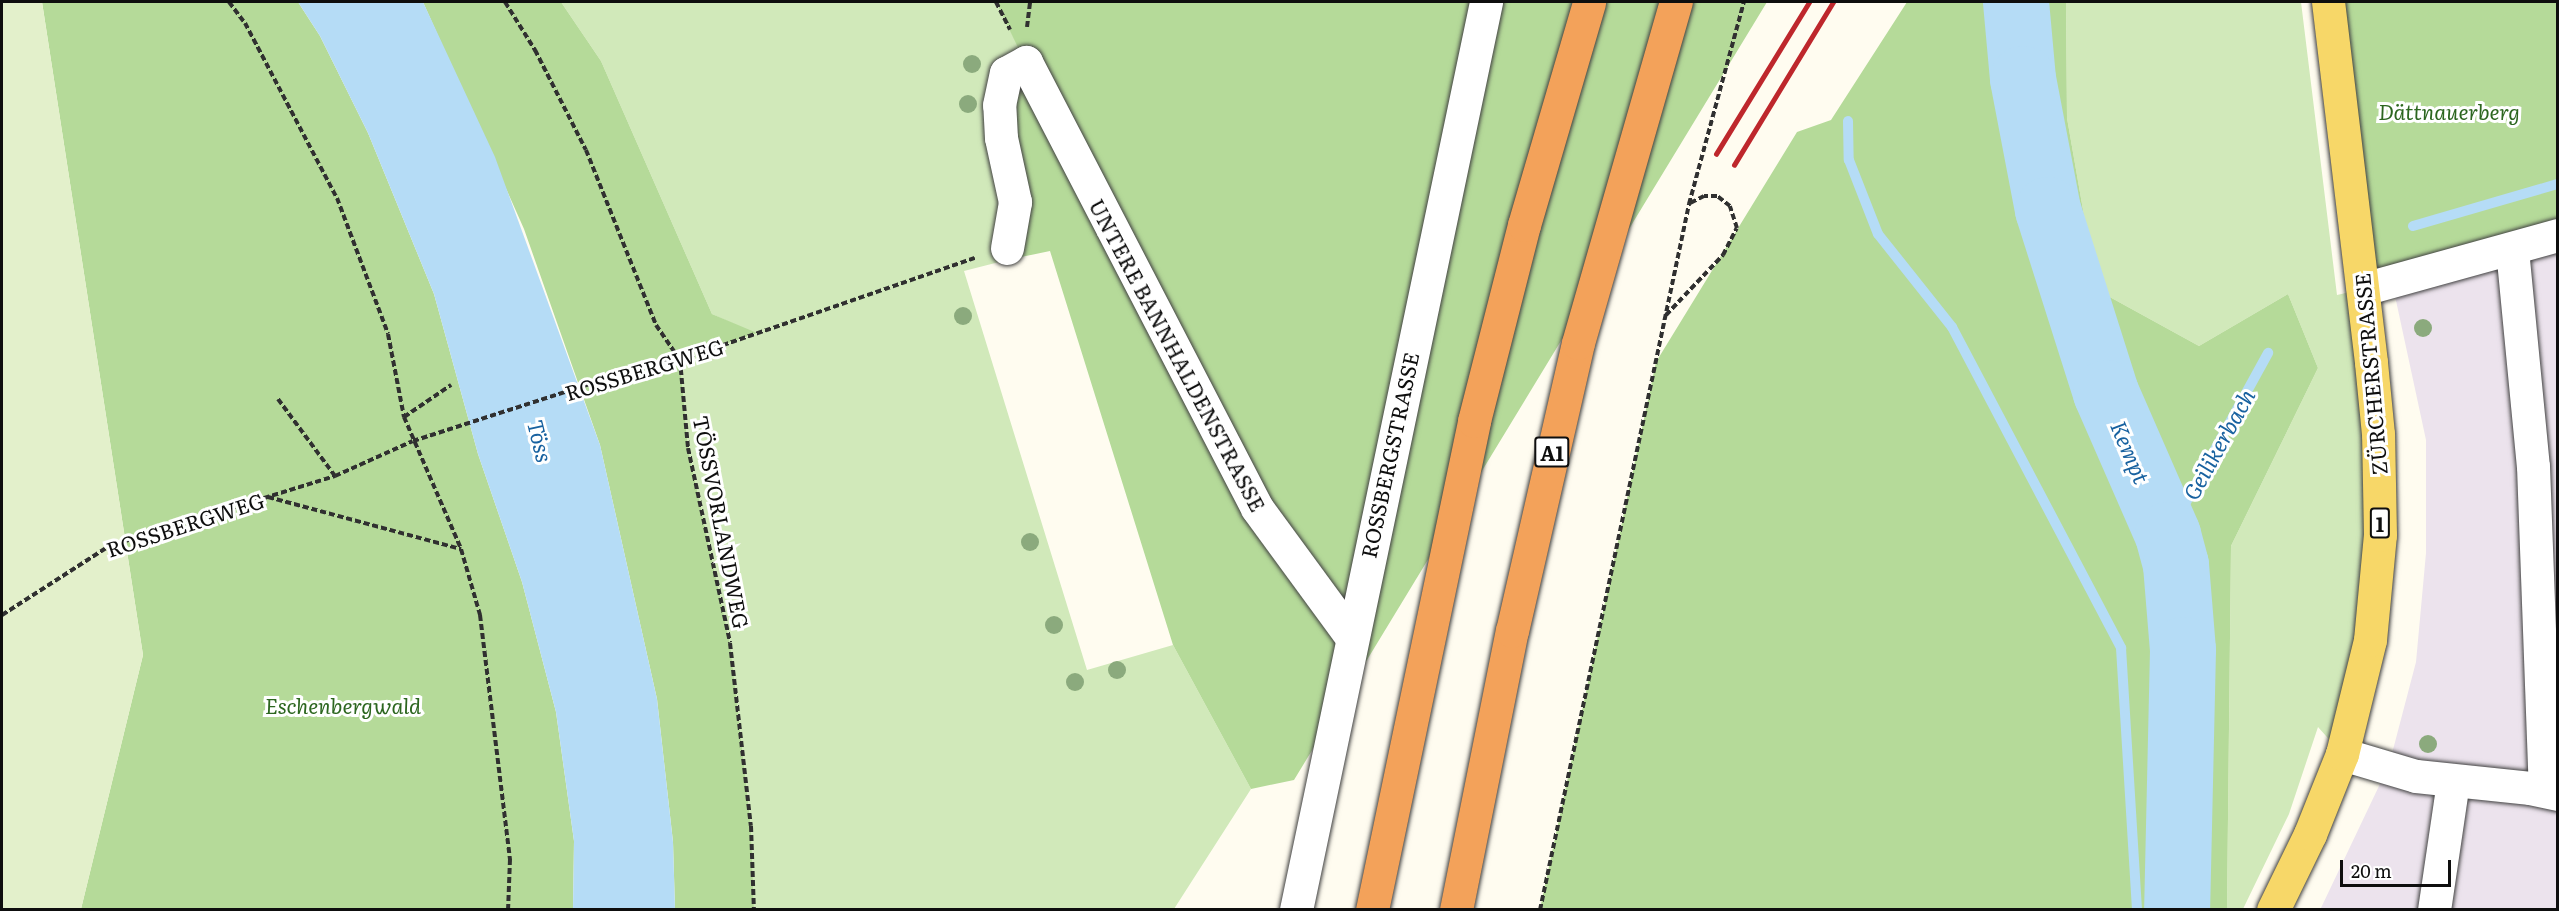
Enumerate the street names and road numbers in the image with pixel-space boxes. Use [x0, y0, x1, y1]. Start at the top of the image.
street label: UNTERE BANNHALDENSTRASSE [1085, 194, 1271, 516]
street label: ZÜRCHERSTRASSE [2349, 272, 2391, 476]
street label: ROSSBERGWEG [562, 333, 726, 405]
street label: ROSSBERGSTRASSE [1355, 350, 1423, 560]
street label: TÖSSVORLANDWEG [689, 413, 755, 631]
road number: A1 [1534, 435, 1570, 469]
street label: ROSSBERGWEG [103, 487, 267, 561]
road number: 1 [2370, 506, 2390, 540]

